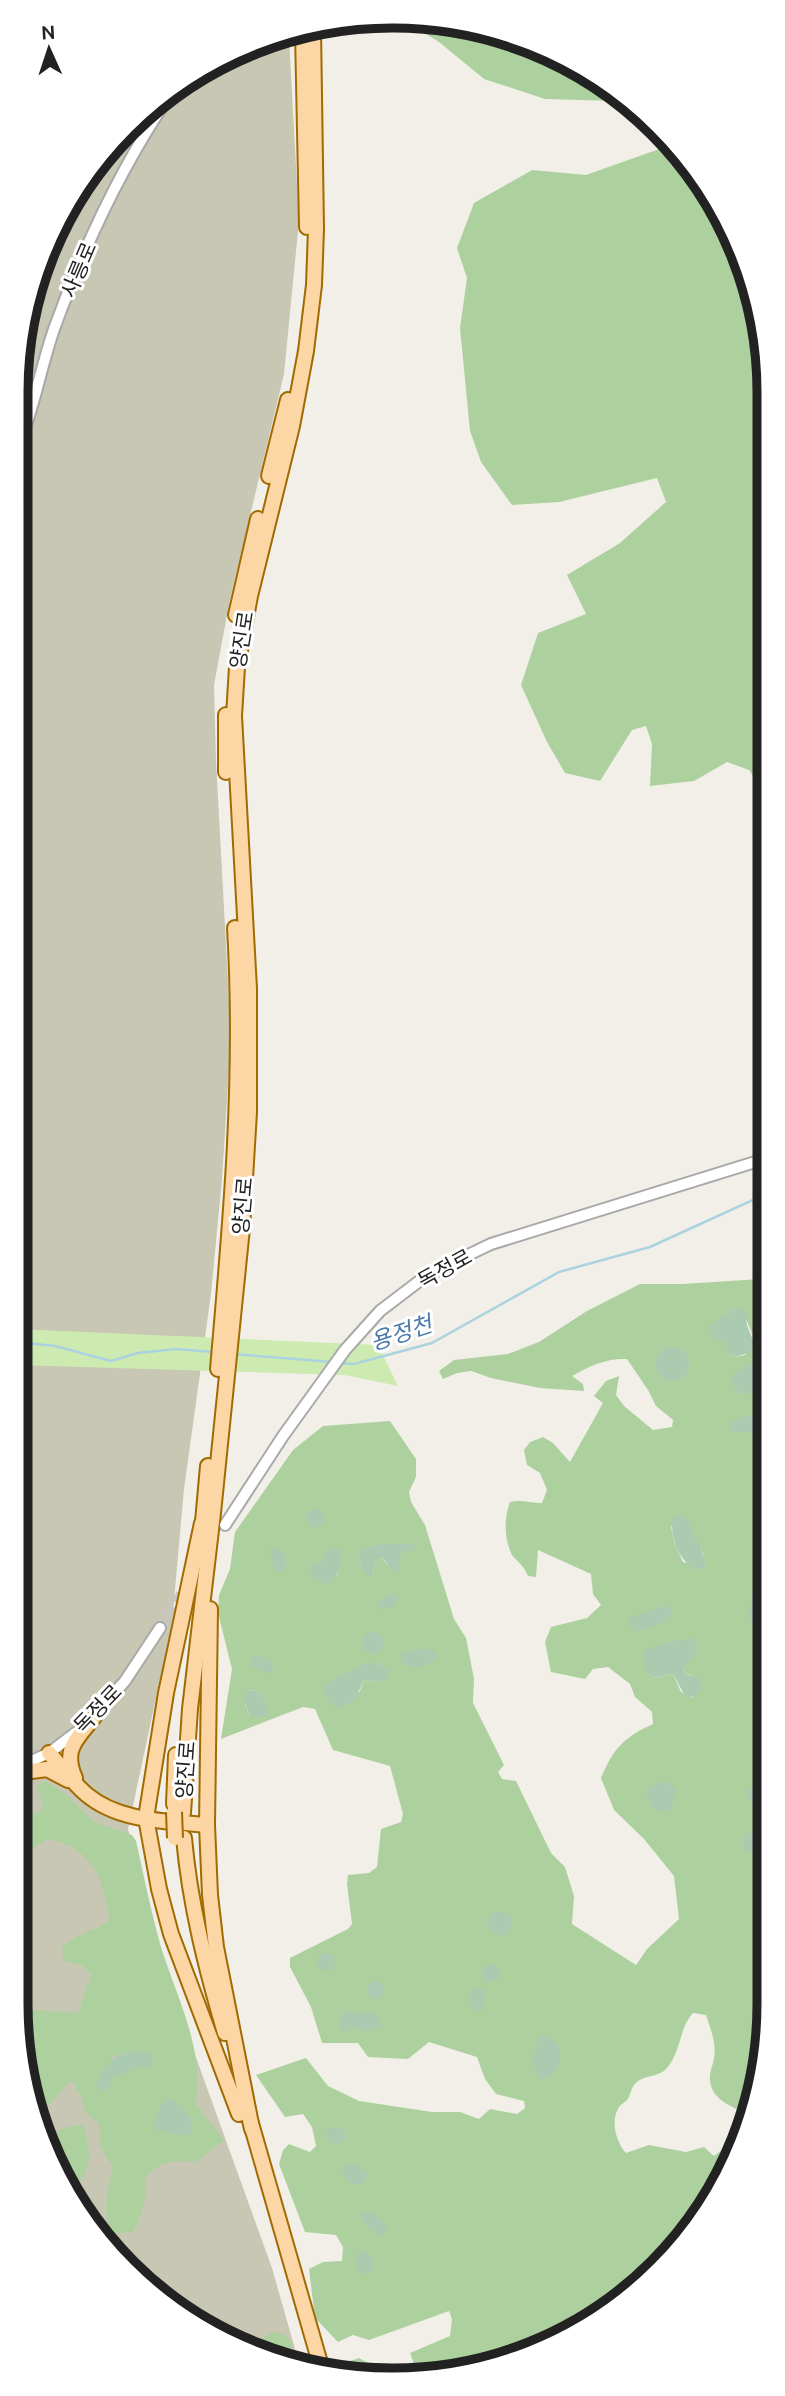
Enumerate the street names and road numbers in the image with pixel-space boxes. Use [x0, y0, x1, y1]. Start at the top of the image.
street label: 사릉로 [56, 238, 100, 301]
street label: 양진로 [225, 609, 257, 670]
street label: 양진로 [228, 1176, 256, 1236]
street label: 독정로 [413, 1244, 476, 1293]
street label: 독정로 [69, 1679, 126, 1737]
street label: 양진로 [171, 1740, 199, 1800]

